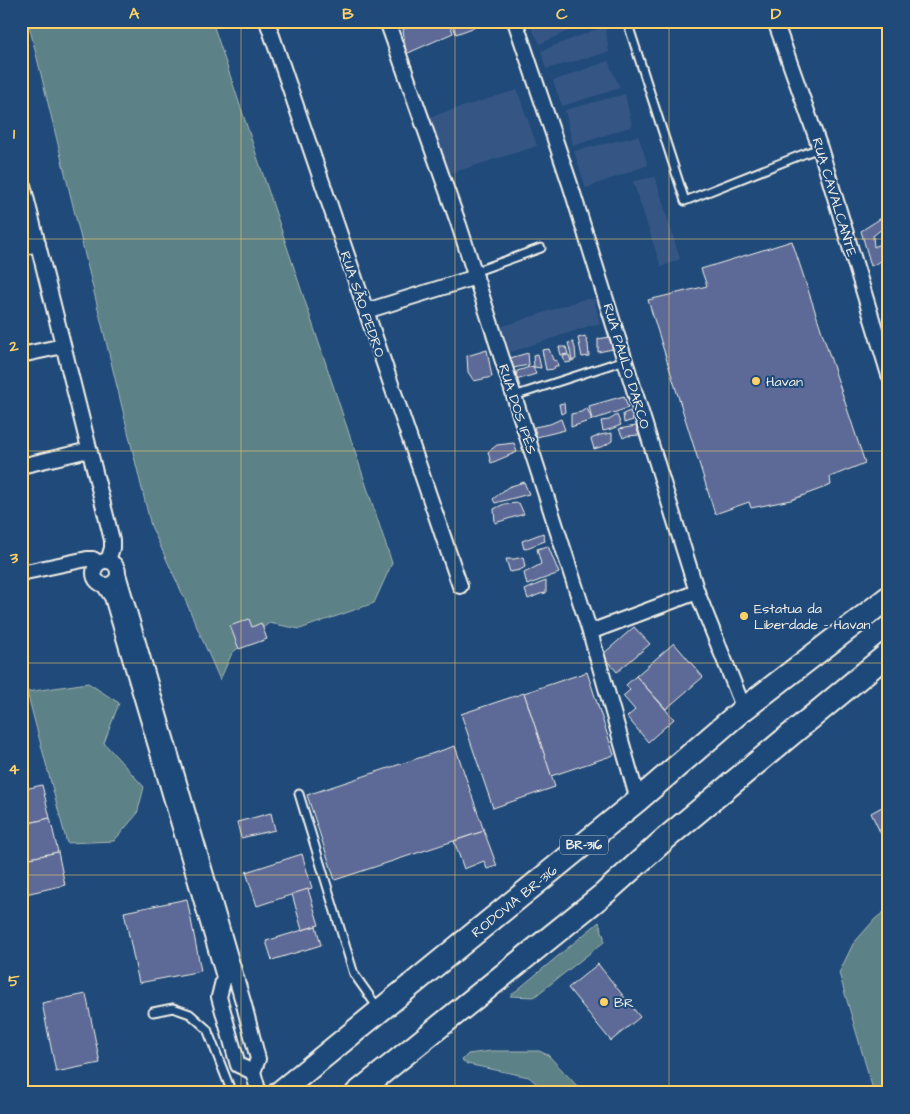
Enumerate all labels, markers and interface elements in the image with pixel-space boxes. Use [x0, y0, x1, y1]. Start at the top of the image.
text: A [129, 3, 140, 25]
text: B [342, 3, 354, 25]
text: C [556, 3, 568, 25]
text: D [771, 3, 782, 25]
text: 1 [13, 123, 16, 145]
street label: RUA CAVALCANTE [806, 135, 862, 260]
street label: RUA SÃO PEDRO [335, 249, 390, 360]
street label: RUA PAULO DARCO [597, 301, 655, 431]
text: 2 [8, 335, 19, 357]
street label: RUA DOS IPÊS [493, 362, 541, 457]
place label: Havan [766, 372, 803, 392]
marker: Havan [750, 375, 762, 387]
text: 3 [9, 547, 19, 569]
place label: Estatua da Liberdade - Havan [754, 599, 871, 635]
marker: Estatua da Liberdade - Havan [738, 610, 750, 622]
text: 4 [9, 758, 20, 780]
road number: BR-316 [560, 836, 608, 854]
street label: RODOVIA BR-316 [467, 861, 562, 943]
text: 5 [8, 970, 20, 992]
place label: BR [614, 993, 634, 1013]
marker: BR [598, 996, 610, 1008]

